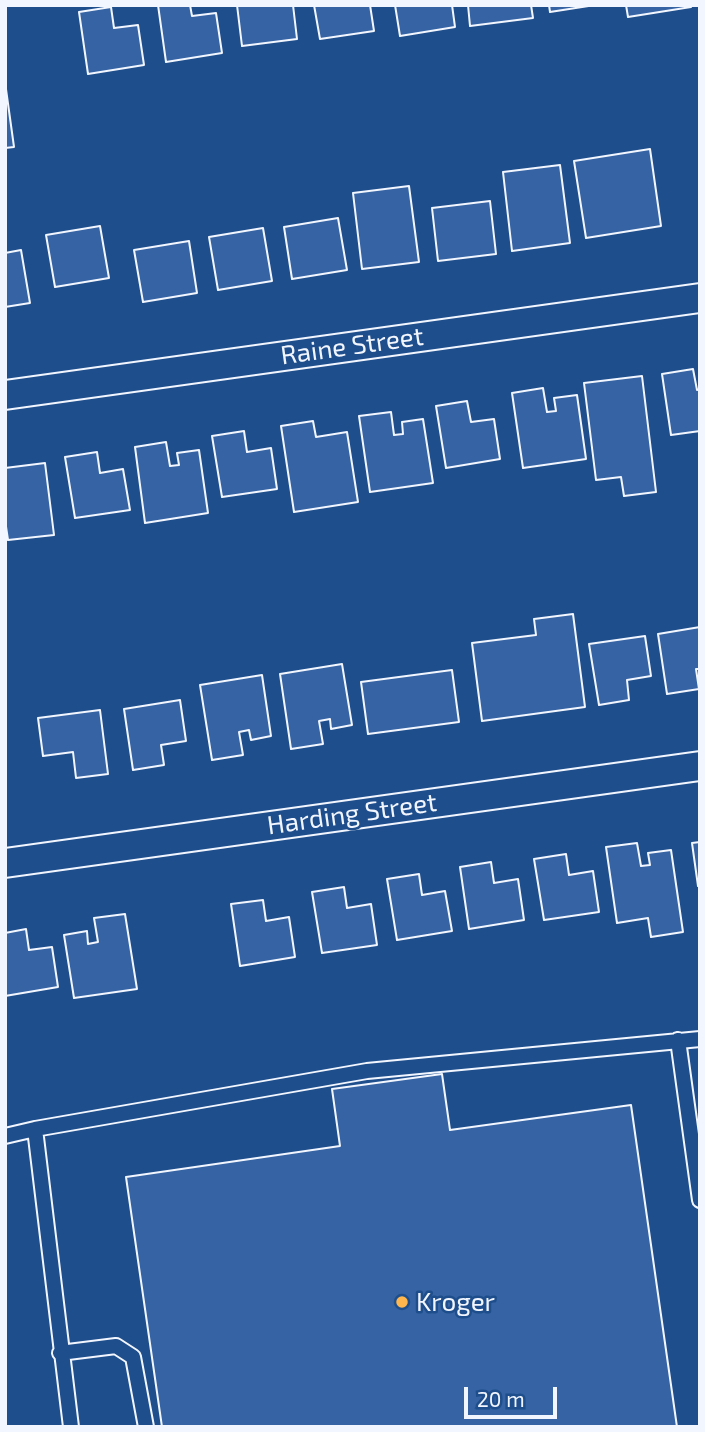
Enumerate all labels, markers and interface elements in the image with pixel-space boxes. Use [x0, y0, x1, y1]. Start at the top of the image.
street label: Raine Street [279, 321, 425, 371]
street label: Harding Street [265, 787, 439, 841]
place label: Kroger [416, 1286, 495, 1318]
marker: Kroger [394, 1294, 410, 1310]
scale bar [467, 1372, 560, 1416]
text: 20 m [477, 1386, 525, 1411]

